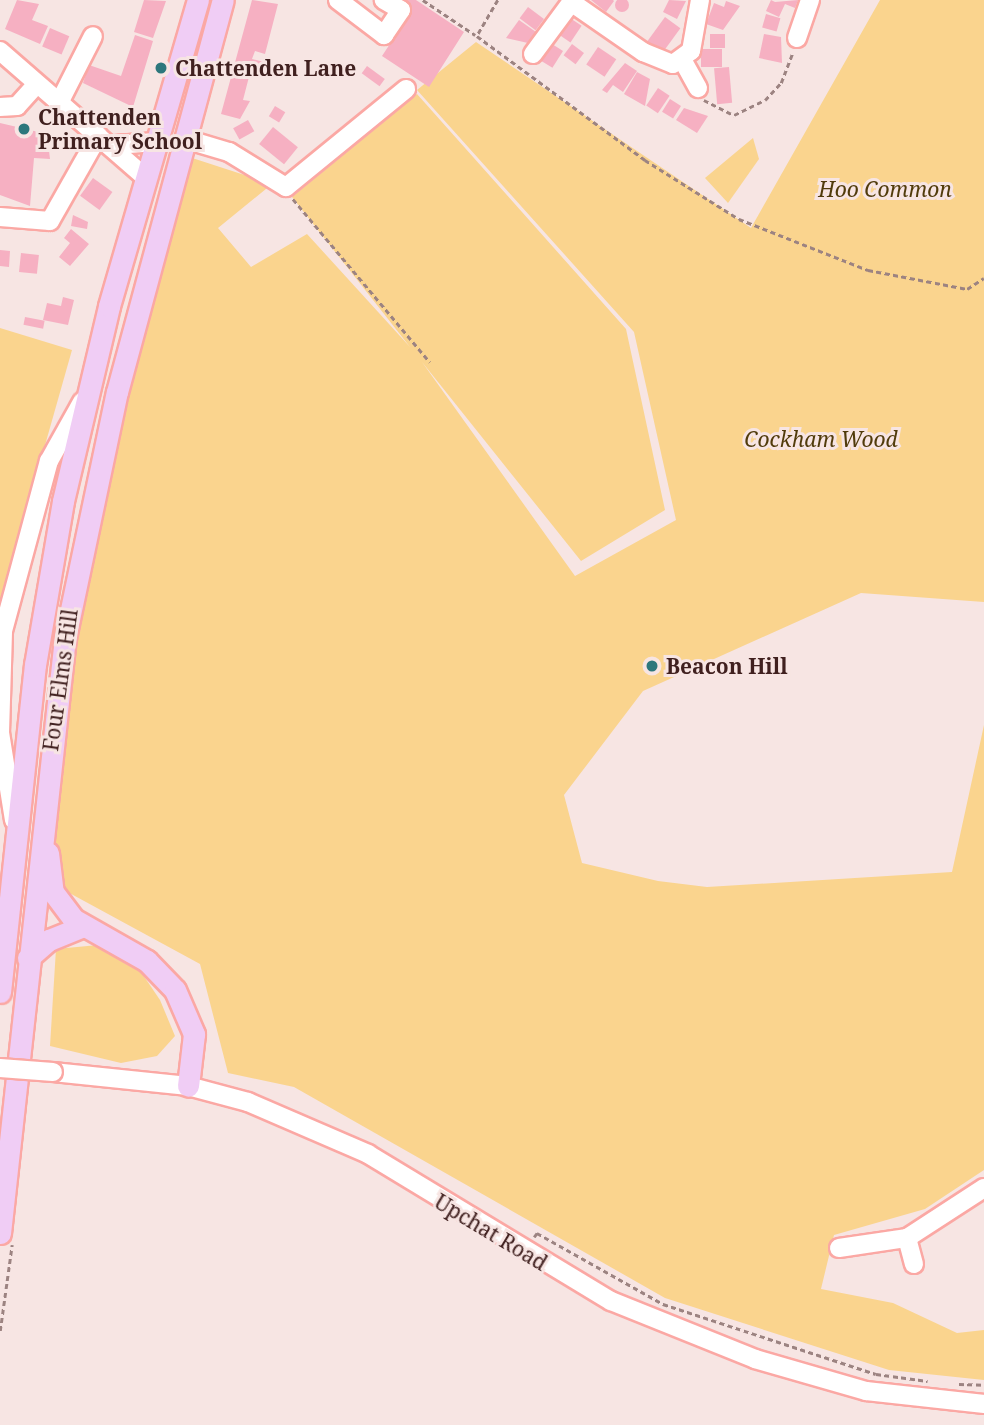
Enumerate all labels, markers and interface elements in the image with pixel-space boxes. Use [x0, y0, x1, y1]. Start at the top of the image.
place label: Chattenden Lane [175, 55, 356, 81]
marker: Chattenden Lane [153, 60, 169, 76]
place label: Chattenden Primary School [38, 104, 202, 154]
marker: Chattenden Primary School [16, 121, 32, 137]
park label: Hoo Common [818, 176, 952, 202]
park label: Cockham Wood [744, 426, 898, 452]
street label: Four Elms Hill [38, 607, 82, 753]
place label: Beacon Hill [666, 653, 788, 679]
marker: Beacon Hill [644, 658, 660, 674]
street label: Upchat Road [430, 1189, 552, 1275]

